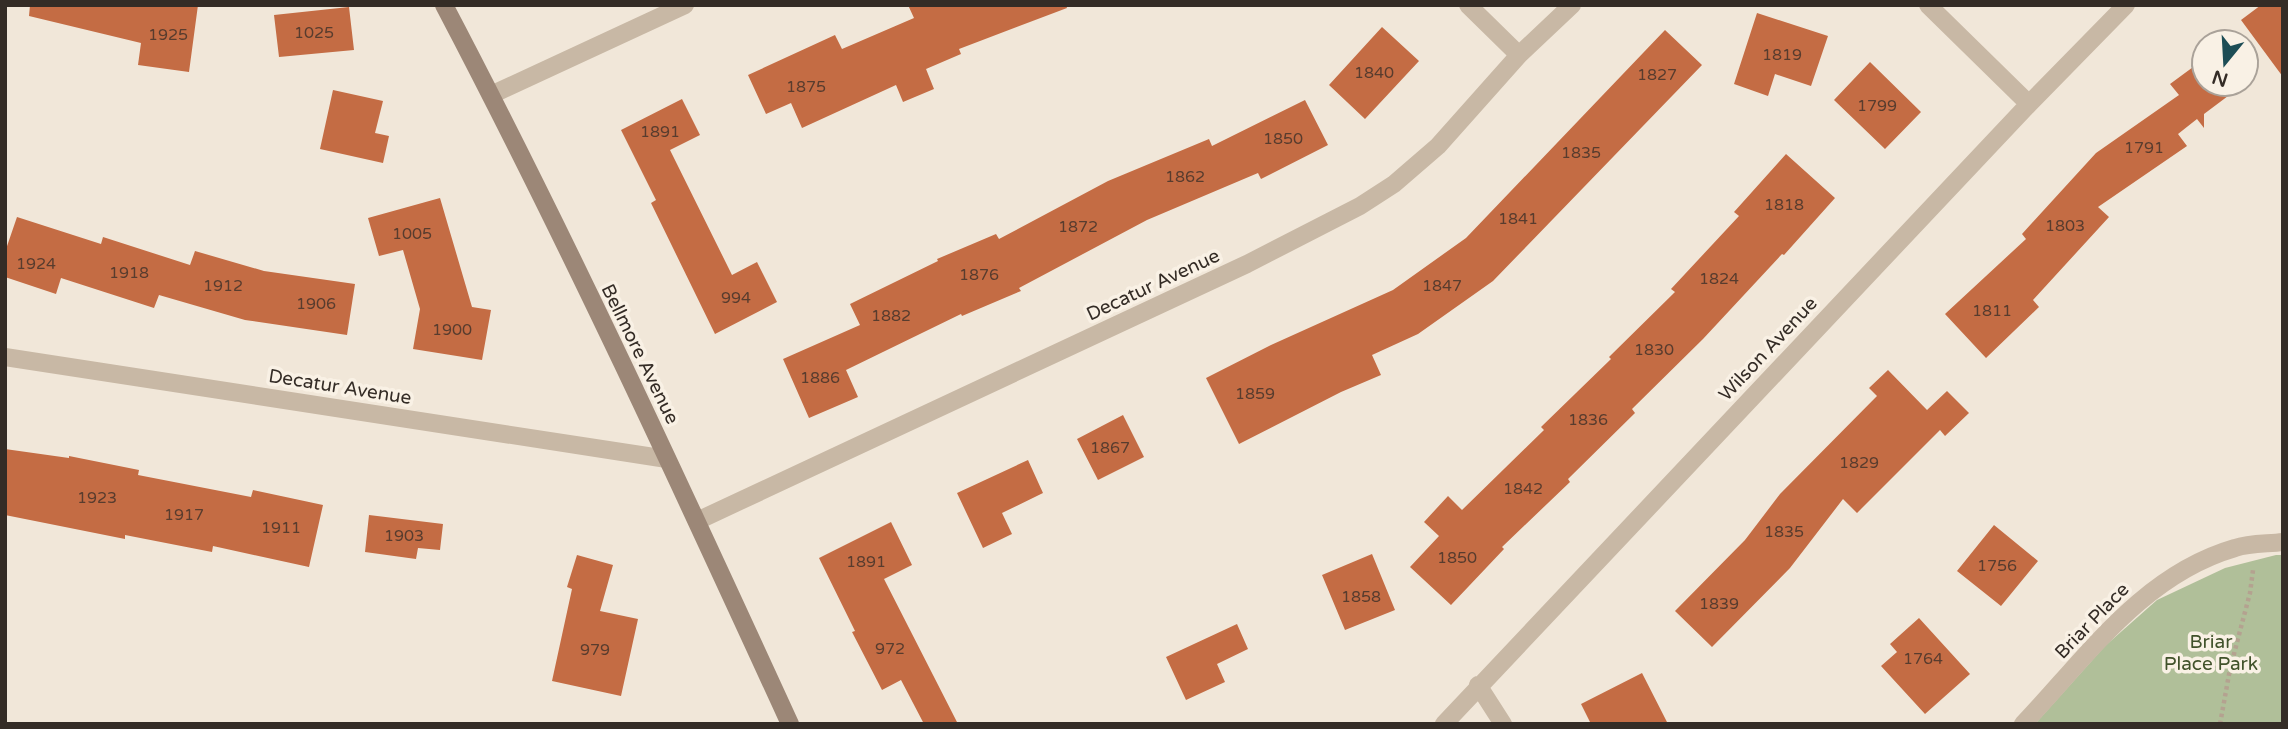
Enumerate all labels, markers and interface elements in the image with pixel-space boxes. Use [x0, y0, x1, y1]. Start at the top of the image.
house number: 1025 [294, 23, 334, 43]
house number: 1925 [148, 25, 188, 45]
north arrow [2190, 28, 2260, 98]
house number: 1819 [1762, 45, 1802, 65]
house number: 1840 [1354, 63, 1394, 83]
house number: 1827 [1637, 65, 1677, 85]
text: N [2209, 65, 2231, 91]
house number: 1875 [786, 77, 826, 97]
house number: 1799 [1857, 96, 1897, 116]
house number: 1891 [640, 122, 680, 142]
house number: 1850 [1263, 129, 1303, 149]
house number: 1791 [2124, 138, 2164, 158]
house number: 1835 [1561, 143, 1601, 163]
house number: 1862 [1165, 167, 1205, 187]
house number: 1818 [1764, 195, 1804, 215]
house number: 1841 [1498, 209, 1538, 229]
house number: 1803 [2045, 216, 2085, 236]
house number: 1872 [1058, 217, 1098, 237]
house number: 1005 [392, 224, 432, 244]
street label: Decatur Avenue [1083, 245, 1223, 325]
house number: 1924 [16, 254, 56, 274]
house number: 1918 [109, 263, 149, 283]
house number: 1876 [959, 265, 999, 285]
house number: 1824 [1699, 269, 1739, 289]
house number: 1912 [203, 276, 243, 296]
house number: 1847 [1422, 276, 1462, 296]
street label: Bellmore Avenue [597, 280, 683, 428]
house number: 994 [721, 288, 751, 308]
street label: Wilson Avenue [1714, 293, 1822, 405]
house number: 1906 [296, 294, 336, 314]
house number: 1811 [1972, 301, 2012, 321]
house number: 1882 [871, 306, 911, 326]
house number: 1900 [432, 320, 472, 340]
house number: 1830 [1634, 340, 1674, 360]
street label: Decatur Avenue [267, 365, 413, 409]
house number: 1886 [800, 368, 840, 388]
house number: 1859 [1235, 384, 1275, 404]
house number: 1836 [1568, 410, 1608, 430]
house number: 1867 [1090, 438, 1130, 458]
house number: 1829 [1839, 453, 1879, 473]
house number: 1842 [1503, 479, 1543, 499]
house number: 1923 [77, 488, 117, 508]
house number: 1917 [164, 505, 204, 525]
house number: 1911 [261, 518, 301, 538]
house number: 1835 [1764, 522, 1804, 542]
house number: 1903 [384, 526, 424, 546]
house number: 1850 [1437, 548, 1477, 568]
house number: 1891 [846, 552, 886, 572]
house number: 1756 [1977, 556, 2017, 576]
street label: Briar Place [2050, 579, 2134, 663]
house number: 1858 [1341, 587, 1381, 607]
house number: 1839 [1699, 594, 1739, 614]
park label: Briar Place Park [2164, 631, 2258, 675]
house number: 972 [875, 639, 905, 659]
house number: 979 [580, 640, 610, 660]
house number: 1764 [1903, 649, 1943, 669]

